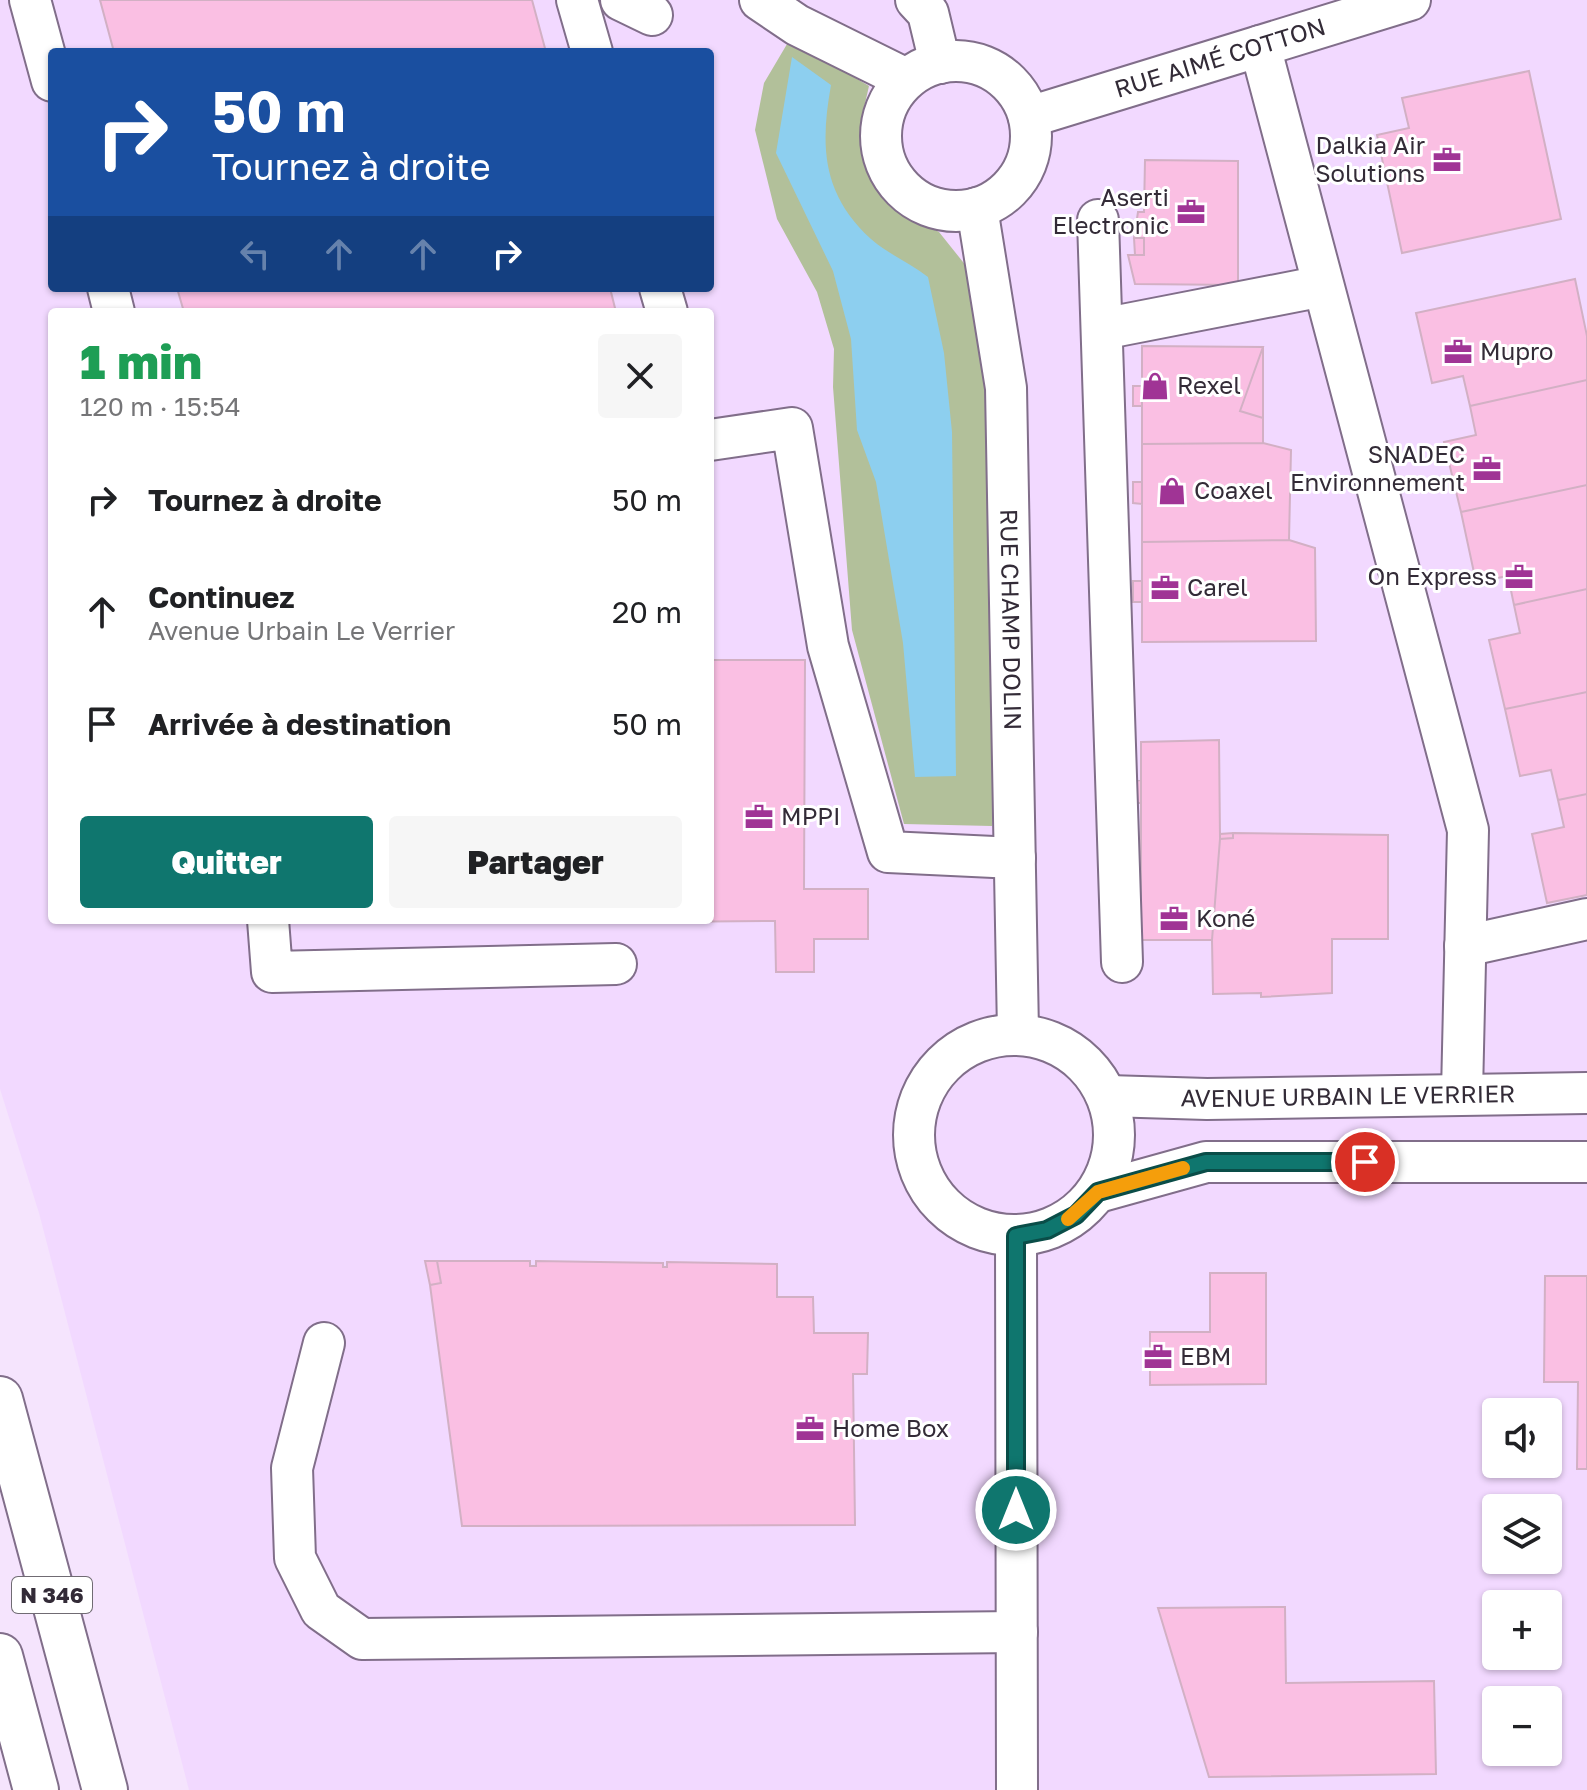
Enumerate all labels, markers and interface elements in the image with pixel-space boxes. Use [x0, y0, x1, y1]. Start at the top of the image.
street label: RUE AIMÉ COTTON [1111, 11, 1329, 103]
text: 50 m [212, 77, 346, 144]
icon: right [80, 80, 184, 184]
place label: Dalkia Air Solutions [1315, 130, 1425, 187]
text: Tournez à droite [212, 145, 491, 188]
office icon: Dalkia Air Solutions [1432, 145, 1462, 175]
place label: Aserti Electronic [1053, 182, 1169, 239]
office icon: Aserti Electronic [1176, 197, 1206, 227]
icon: left [233, 232, 277, 276]
icon: ahead [317, 232, 361, 276]
icon: ahead [401, 232, 445, 276]
icon: right [485, 232, 529, 276]
text: 1 min [80, 332, 202, 390]
button: close [598, 334, 682, 418]
place label: Mupro [1480, 336, 1553, 365]
office icon: Mupro [1443, 337, 1473, 367]
place label: Rexel [1177, 370, 1241, 399]
shop icon: Rexel [1140, 371, 1170, 401]
text: 120 m · 15:54 [80, 391, 241, 422]
place label: SNADEC Environnement [1290, 439, 1465, 496]
office icon: SNADEC Environnement [1472, 454, 1502, 484]
place label: Coaxel [1194, 475, 1273, 504]
shop icon: Coaxel [1157, 476, 1187, 506]
icon: right [80, 478, 124, 522]
text: Tournez à droite [148, 482, 382, 518]
text: 50 m [612, 482, 682, 518]
street label: RUE CHAMP DOLIN [995, 509, 1028, 731]
place label: On Express [1367, 561, 1497, 590]
office icon: On Express [1504, 562, 1534, 592]
place label: Carel [1187, 572, 1248, 601]
office icon: Carel [1150, 573, 1180, 603]
text: Continuez [148, 579, 295, 615]
icon: ahead [80, 590, 124, 634]
text: 20 m [612, 594, 682, 630]
text: Avenue Urbain Le Verrier [148, 615, 455, 646]
icon: arrive [80, 702, 124, 746]
text: Arrivée à destination [148, 706, 451, 742]
text: 50 m [612, 706, 682, 742]
place label: MPPI [781, 801, 841, 830]
office icon: MPPI [744, 802, 774, 832]
button: Quitter [80, 816, 373, 908]
button: Partager [389, 816, 682, 908]
place label: Koné [1196, 903, 1255, 932]
office icon: Koné [1159, 904, 1189, 934]
street label: AVENUE URBAIN LE VERRIER [1180, 1078, 1515, 1112]
pin [1331, 1128, 1399, 1196]
icon: arrive [1343, 1140, 1387, 1184]
place label: EBM [1180, 1341, 1231, 1370]
office icon: EBM [1143, 1342, 1173, 1372]
map controls [1482, 1398, 1562, 1766]
button: sound [1482, 1398, 1562, 1478]
place label: Home Box [832, 1413, 949, 1442]
office icon: Home Box [795, 1414, 825, 1444]
position arrow [974, 1468, 1058, 1552]
button: layers [1482, 1494, 1562, 1574]
road number: N 346 [12, 1577, 92, 1613]
button: + [1482, 1590, 1562, 1670]
button: − [1482, 1686, 1562, 1766]

